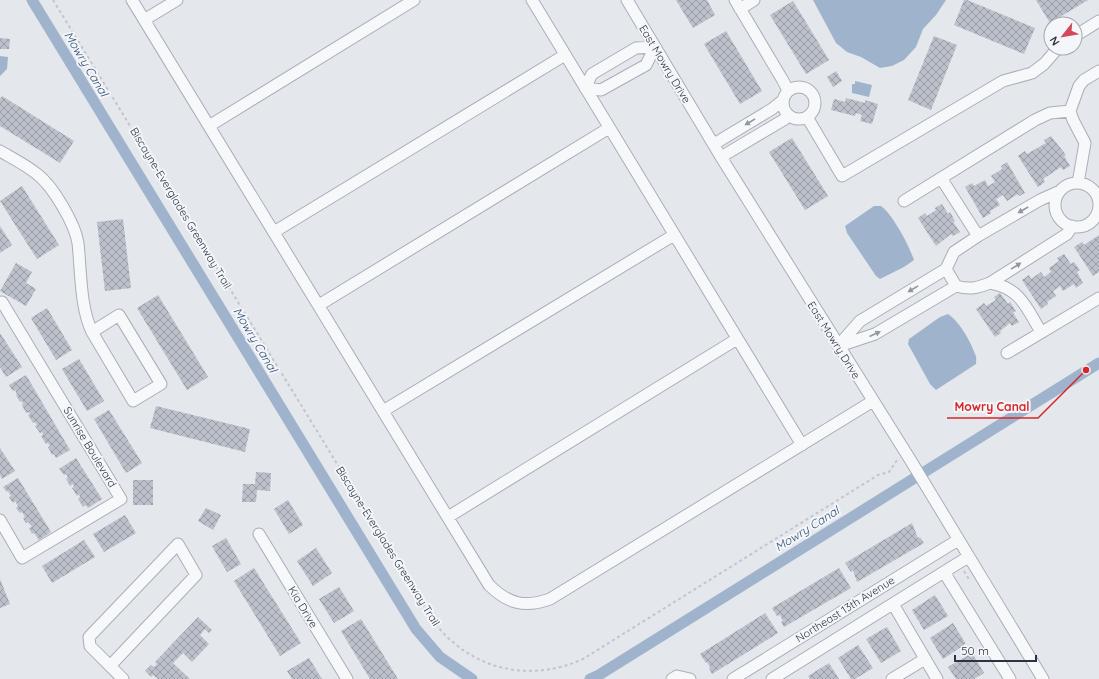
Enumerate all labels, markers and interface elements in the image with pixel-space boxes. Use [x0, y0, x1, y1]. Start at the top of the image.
north arrow [1043, 16, 1083, 56]
street label: East Mowry Drive [636, 22, 694, 106]
water label: Mowry Canal [61, 29, 112, 100]
text: N [1046, 34, 1063, 48]
one-way arrow [744, 119, 756, 126]
street label: Biscayne-Everglades Greenway Trail [127, 125, 235, 291]
one-way arrow [1017, 206, 1029, 213]
one-way arrow [1011, 262, 1021, 270]
one-way arrow [907, 286, 919, 293]
street label: East Mowry Drive [805, 299, 863, 381]
water label: Mowry Canal [230, 305, 281, 376]
one-way arrow [869, 330, 881, 337]
callout: Mowry Canal [947, 394, 1038, 418]
text: Mowry Canal [954, 399, 1030, 414]
street label: Sunrise Boulevard [60, 404, 120, 490]
street label: Biscayne-Everglades Greenway Trail [333, 464, 443, 628]
water label: Mowry Canal [772, 502, 843, 554]
street label: Northeast 13th Avenue [793, 573, 897, 645]
street label: Kia Drive [285, 584, 321, 630]
scale bar [955, 637, 1036, 663]
text: 50 m [961, 643, 989, 658]

